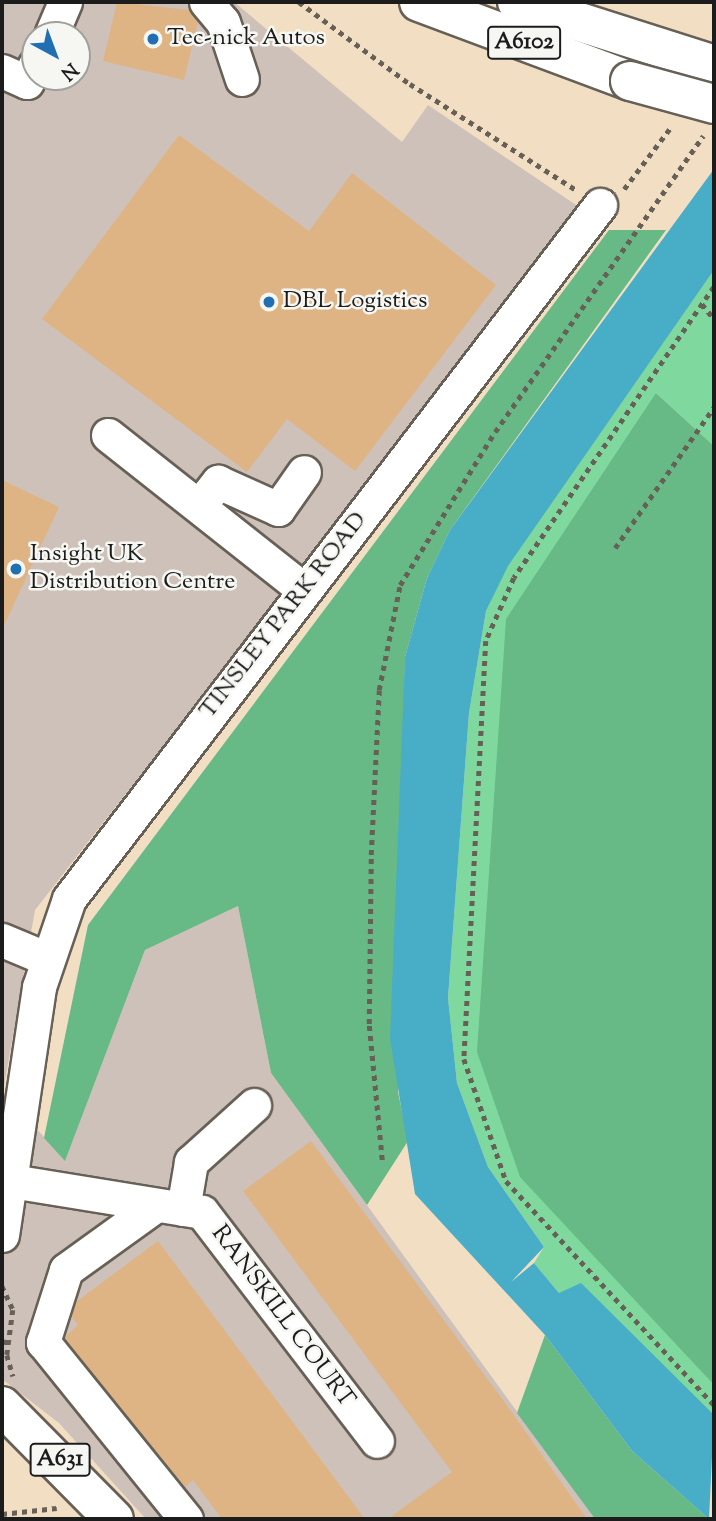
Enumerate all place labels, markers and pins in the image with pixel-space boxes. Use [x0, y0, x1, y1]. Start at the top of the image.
place label: Tec-nick Autos [167, 25, 325, 53]
marker: Tec-nick Autos [145, 31, 161, 47]
place label: DBL Logistics [283, 288, 427, 316]
marker: DBL Logistics [261, 294, 277, 310]
place label: Insight UK Distribution Centre [30, 541, 236, 597]
marker: Insight UK Distribution Centre [8, 561, 24, 577]

